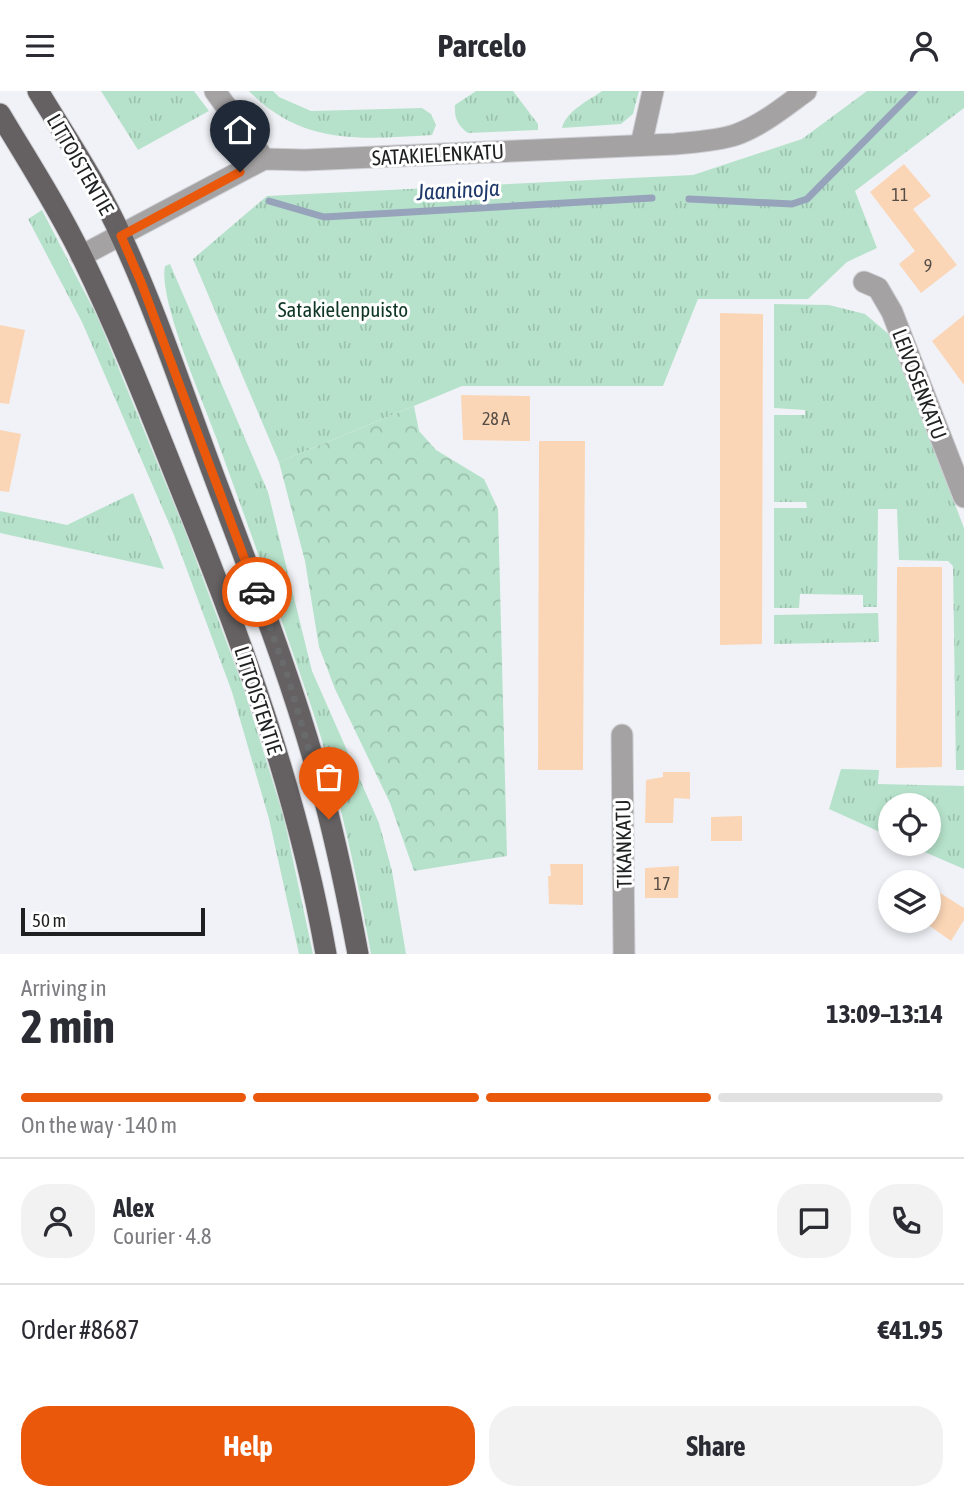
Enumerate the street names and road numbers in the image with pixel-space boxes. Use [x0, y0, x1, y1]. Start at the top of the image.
street label: LITTOISTENTIE [43, 109, 119, 219]
street label: SATAKIELENKATU [371, 139, 505, 169]
street label: LEIVOSENKATU [888, 325, 952, 443]
street label: LITTOISTENTIE [230, 643, 288, 757]
street label: TIKANKATU [610, 799, 636, 889]

